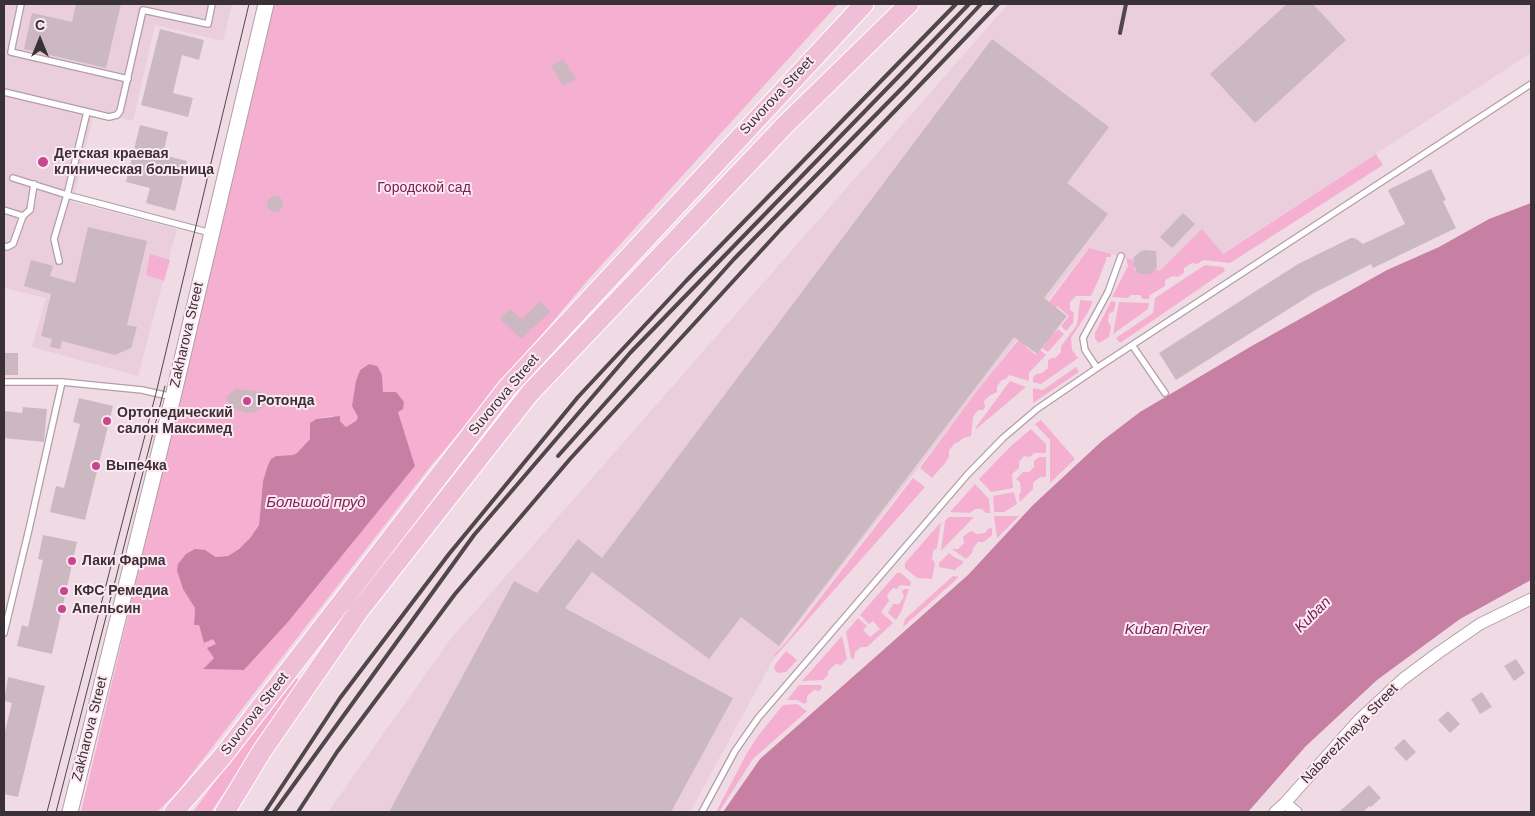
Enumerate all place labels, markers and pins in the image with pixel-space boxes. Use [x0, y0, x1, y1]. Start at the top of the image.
place label: Детская краевая клиническая больница [54, 146, 214, 178]
marker: Детская краевая клиническая больница [36, 155, 50, 169]
place label: Ротонда [257, 393, 315, 409]
marker: Ротонда [241, 395, 253, 407]
place label: Ортопедический салон Максимед [117, 405, 233, 438]
marker: Ортопедический салон Максимед [101, 415, 113, 427]
place label: Выпе4ка [106, 458, 167, 474]
marker: Выпе4ка [90, 460, 102, 472]
place label: Лаки Фарма [82, 553, 166, 569]
marker: Лаки Фарма [66, 555, 78, 567]
place label: КФС Ремедиа [74, 583, 168, 599]
marker: КФС Ремедиа [58, 585, 70, 597]
place label: Апельсин [72, 601, 141, 617]
marker: Апельсин [56, 603, 68, 615]

